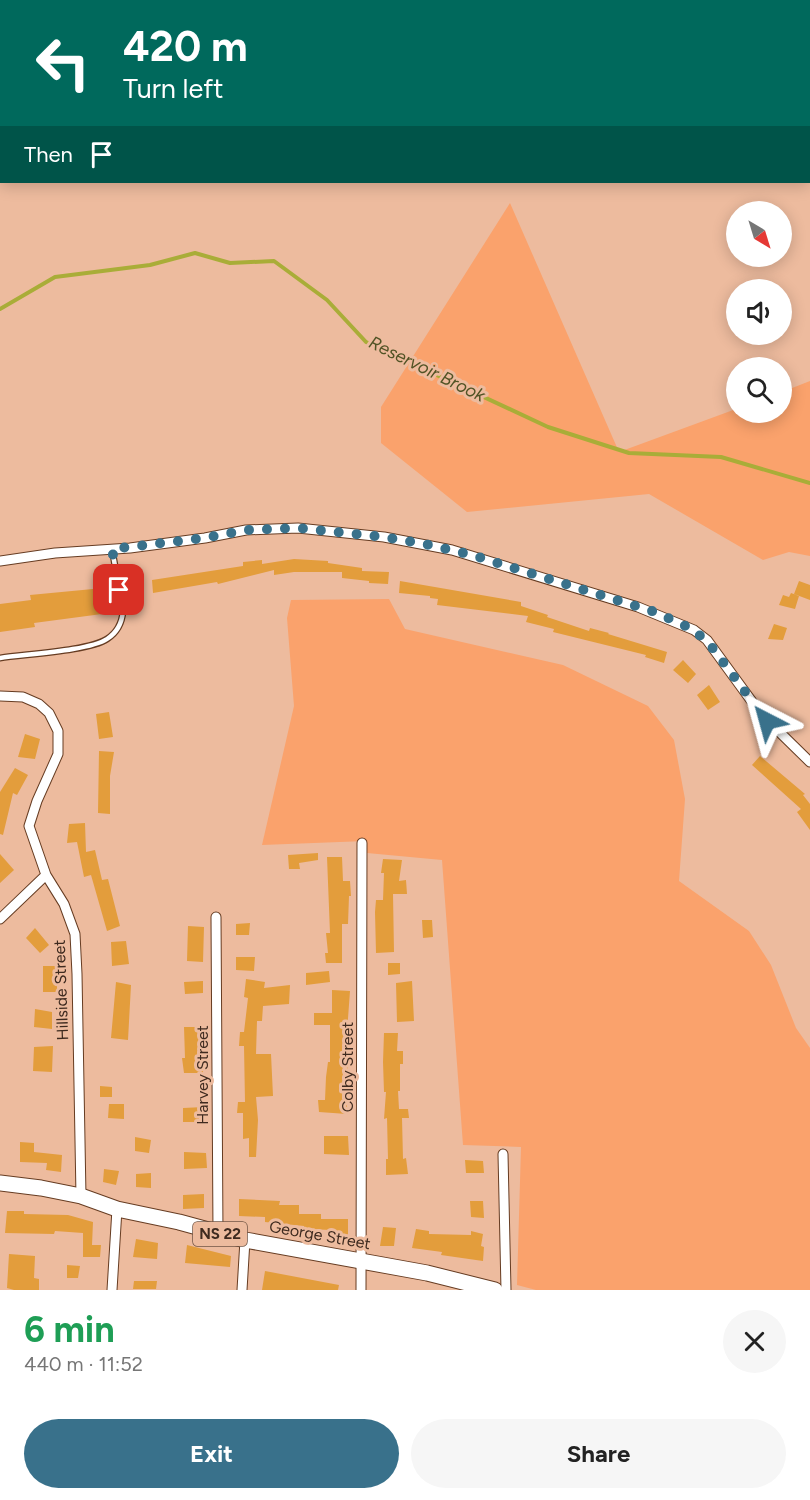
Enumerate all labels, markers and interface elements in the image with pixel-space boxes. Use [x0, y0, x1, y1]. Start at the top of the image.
text: 420 m [123, 21, 248, 72]
icon: left [24, 24, 102, 102]
text: Turn left [123, 72, 223, 105]
icon: arrive [85, 138, 118, 171]
text: Then [24, 141, 73, 168]
north arrow [726, 201, 792, 267]
map controls [726, 201, 792, 423]
button: sound [726, 279, 792, 345]
water label: Reservoir Brook [365, 331, 490, 407]
button: search [726, 357, 792, 423]
pin [93, 564, 144, 615]
icon: arrive [102, 573, 135, 606]
position arrow [735, 689, 799, 753]
street label: Hillside Street [50, 939, 72, 1041]
street label: Colby Street [338, 1022, 357, 1112]
street label: Harvey Street [193, 1025, 212, 1125]
street label: George Street [268, 1217, 372, 1253]
road number: NS 22 [193, 1222, 247, 1246]
text: 6 min [24, 1308, 115, 1351]
button: close [723, 1310, 786, 1373]
text: 440 m · 11:52 [24, 1352, 143, 1376]
button: Exit [24, 1419, 399, 1488]
button: Share [411, 1419, 786, 1488]

